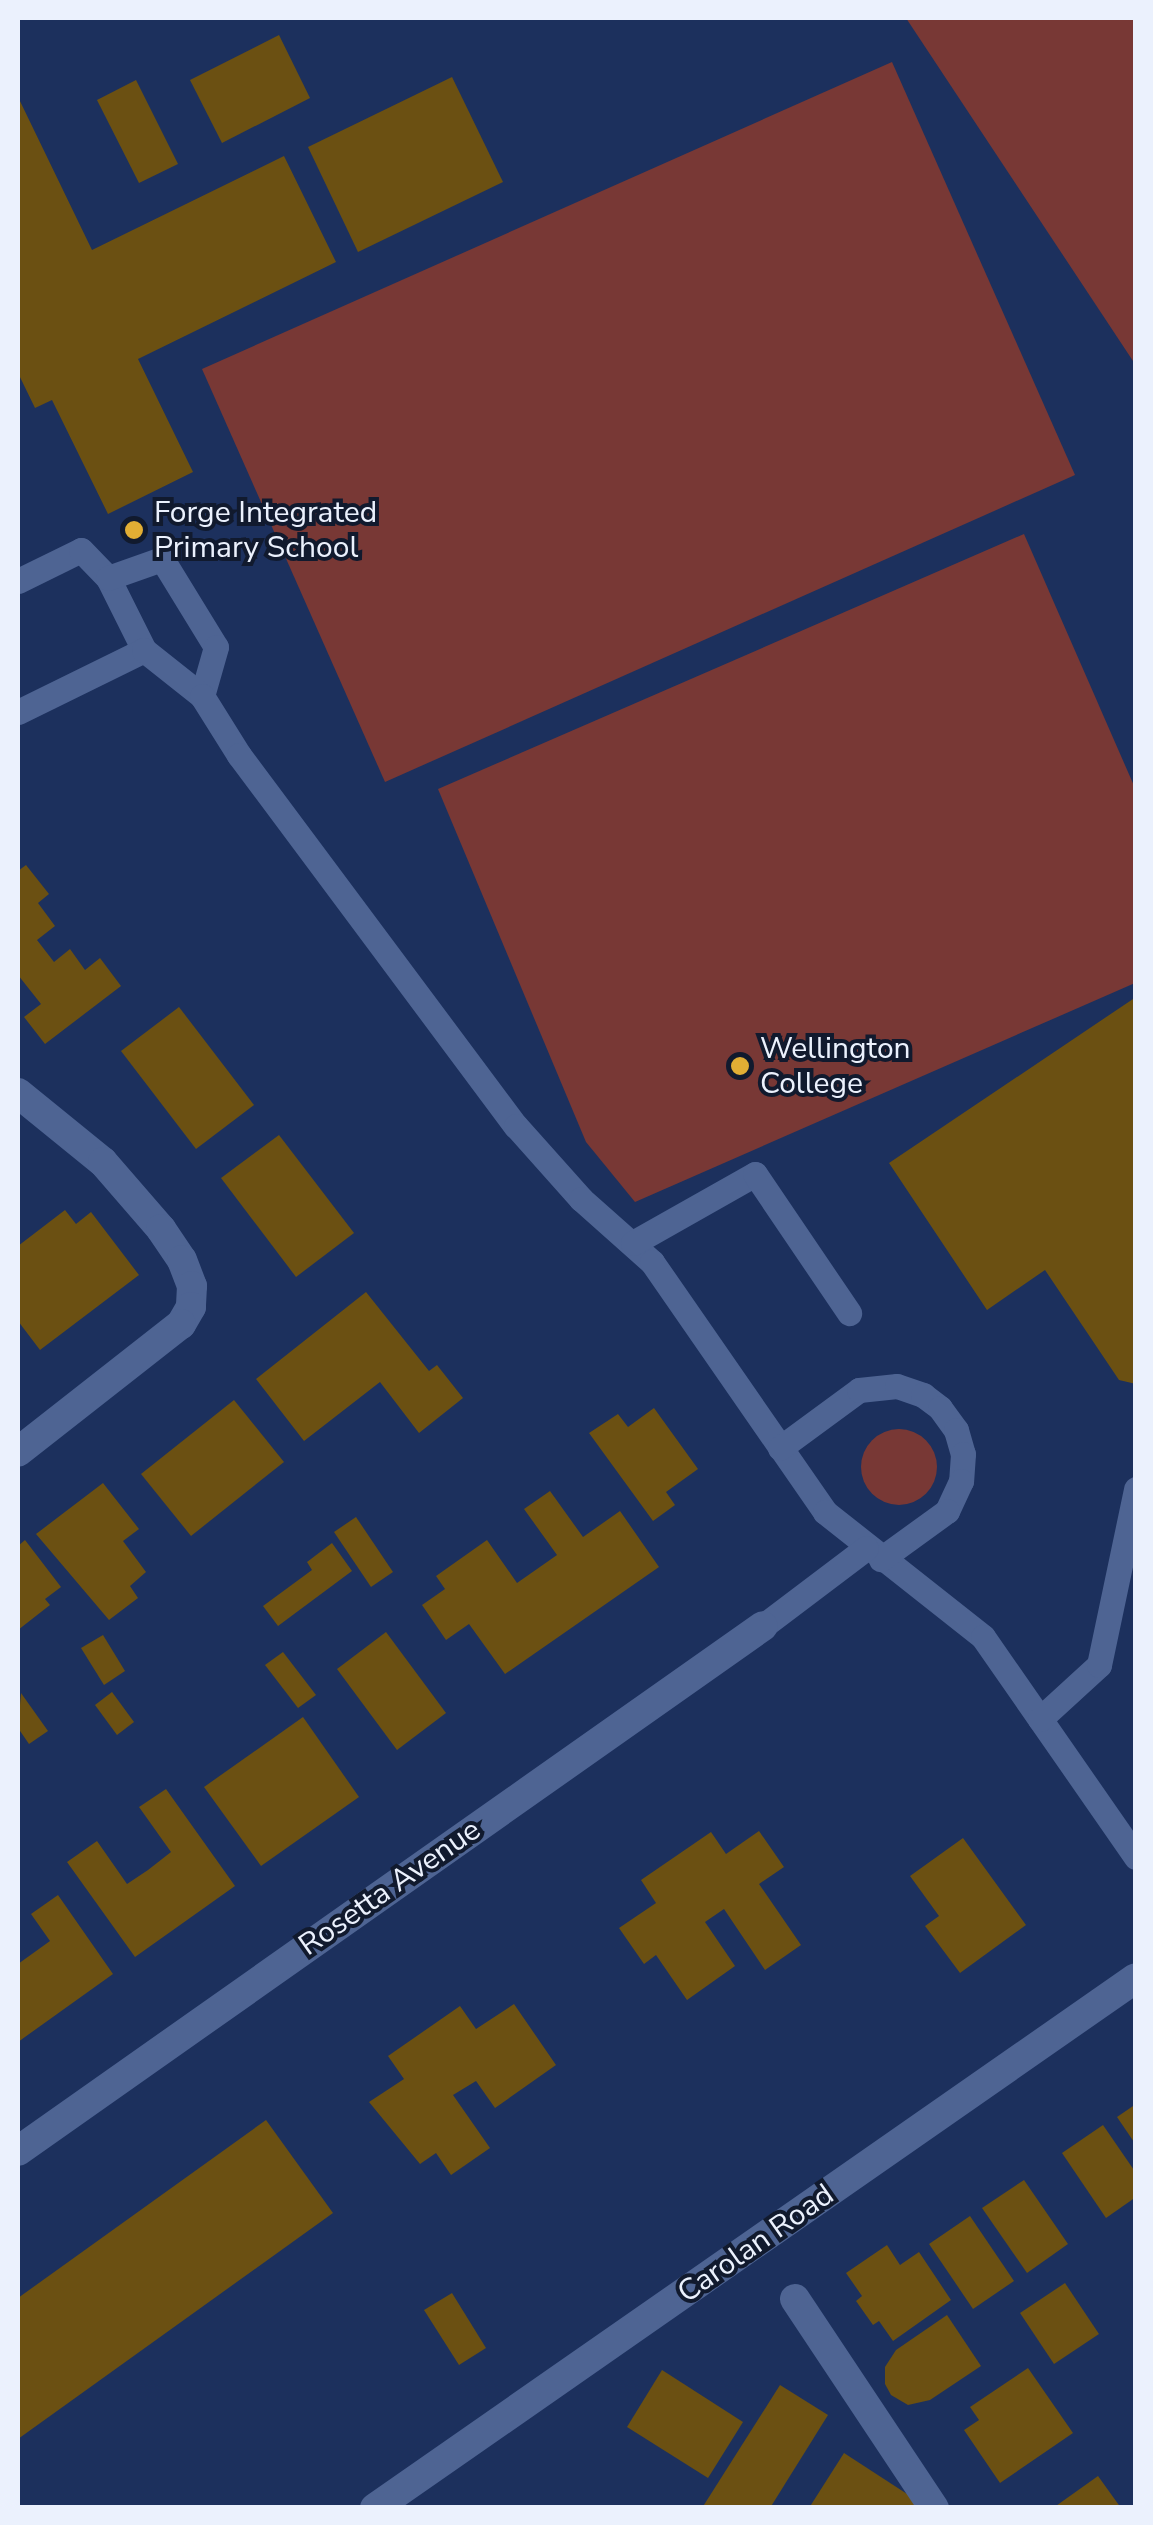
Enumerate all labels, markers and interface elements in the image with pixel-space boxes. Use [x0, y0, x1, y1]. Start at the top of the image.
place label: Forge Integrated Primary School [154, 495, 377, 566]
marker: Forge Integrated Primary School [123, 519, 145, 541]
place label: Wellington College [760, 1031, 911, 1102]
marker: Wellington College [729, 1055, 751, 1077]
street label: Rosetta Avenue [292, 1812, 488, 1964]
street label: Carolan Road [671, 2177, 841, 2311]

